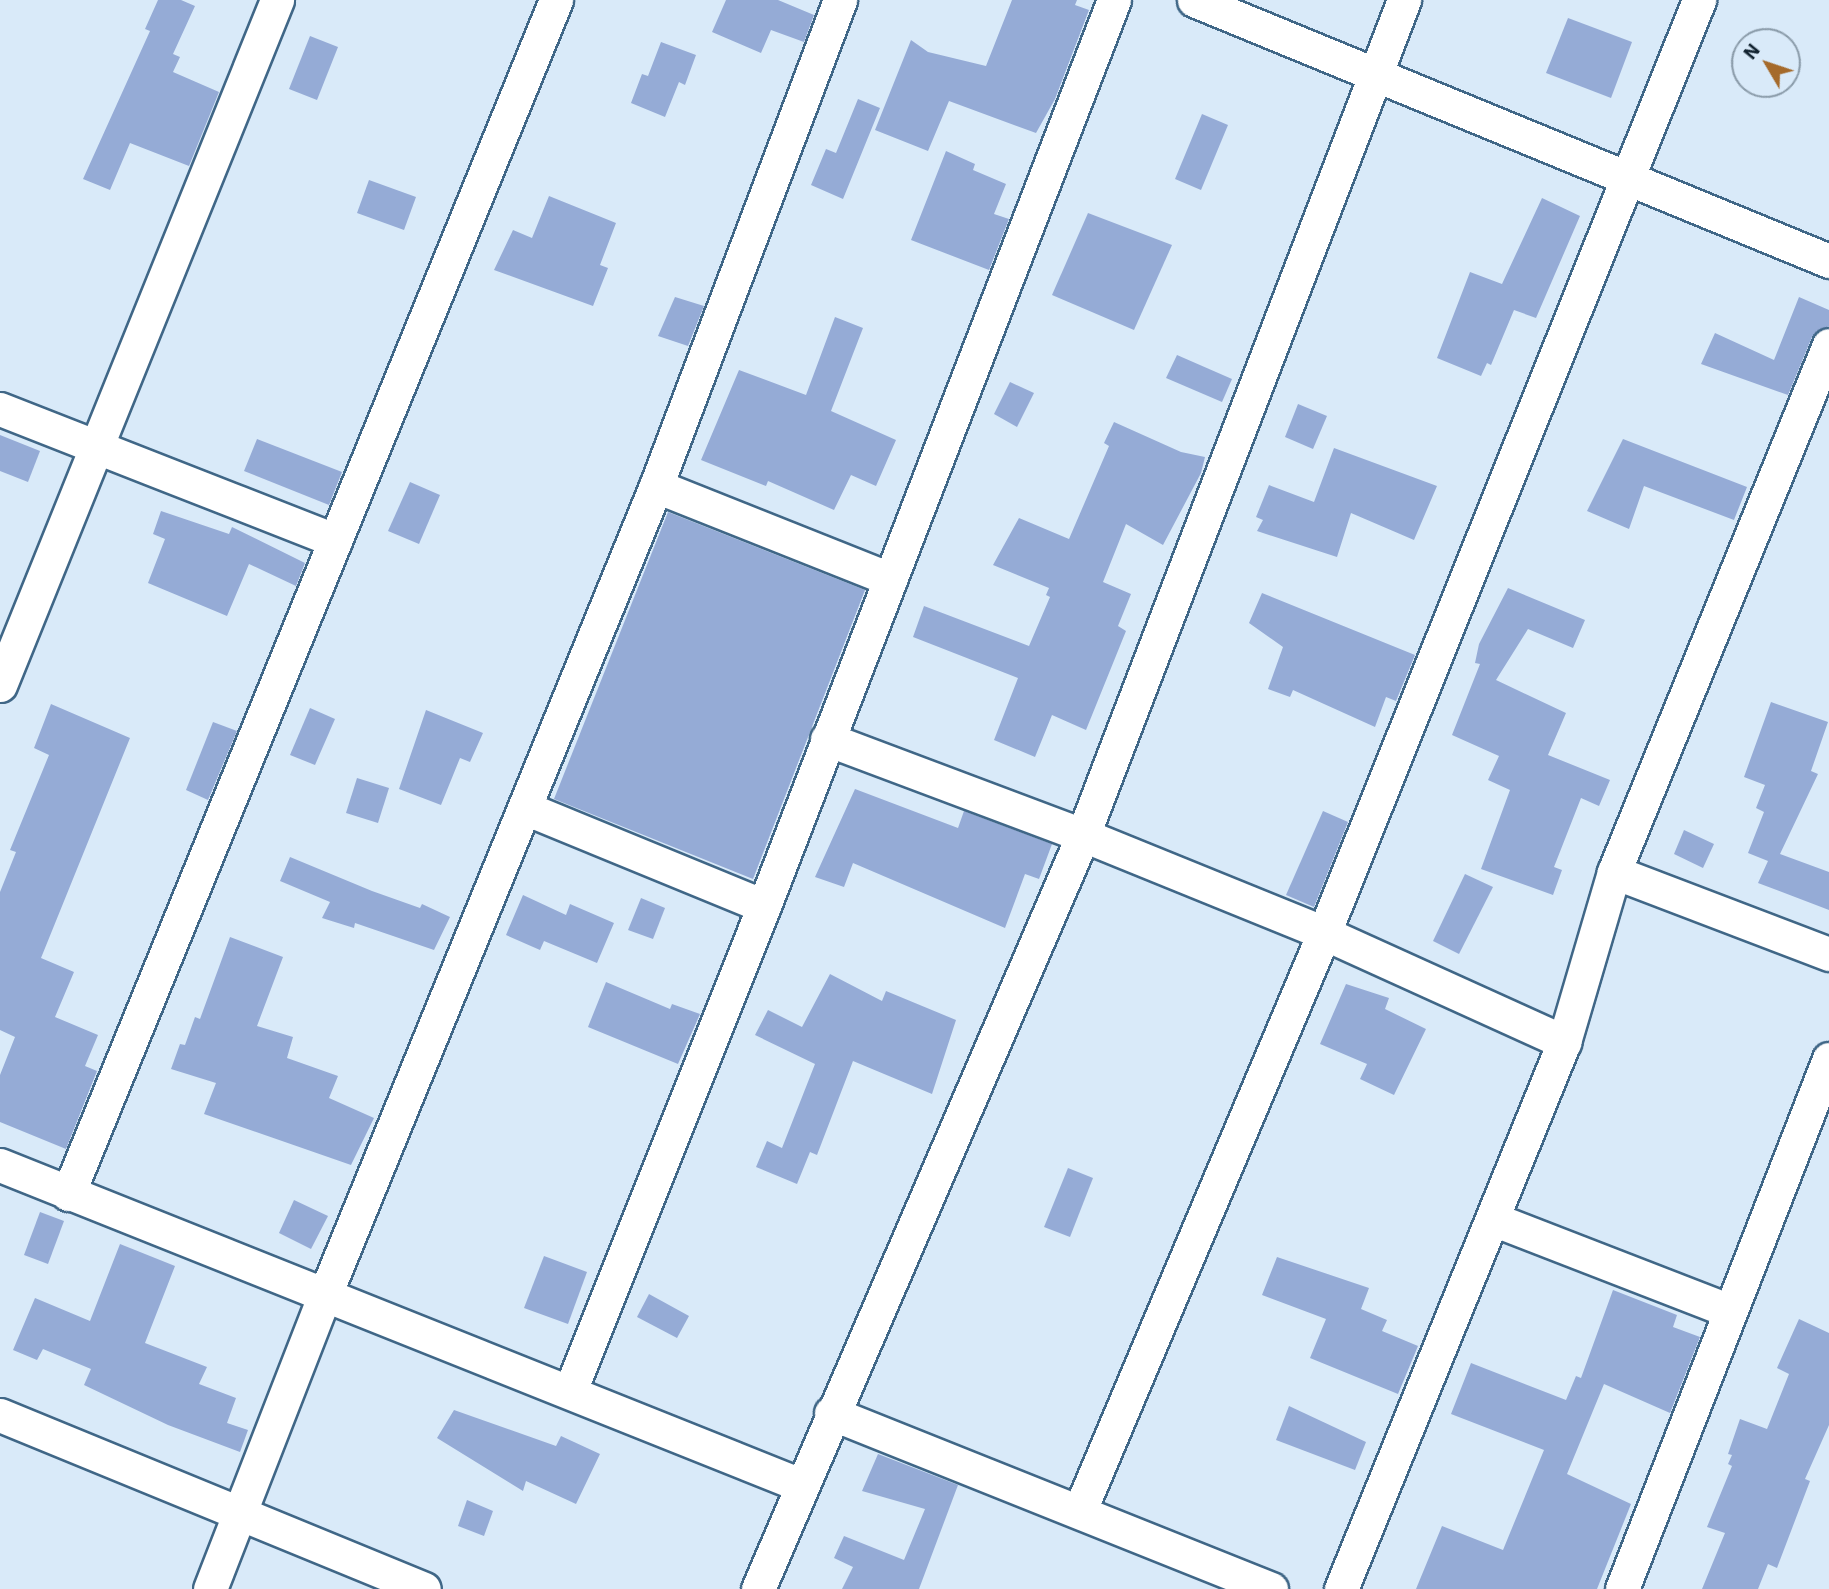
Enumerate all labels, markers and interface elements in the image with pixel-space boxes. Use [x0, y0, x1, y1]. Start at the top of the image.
north arrow [1731, 28, 1801, 98]
text: N [1738, 38, 1765, 64]

